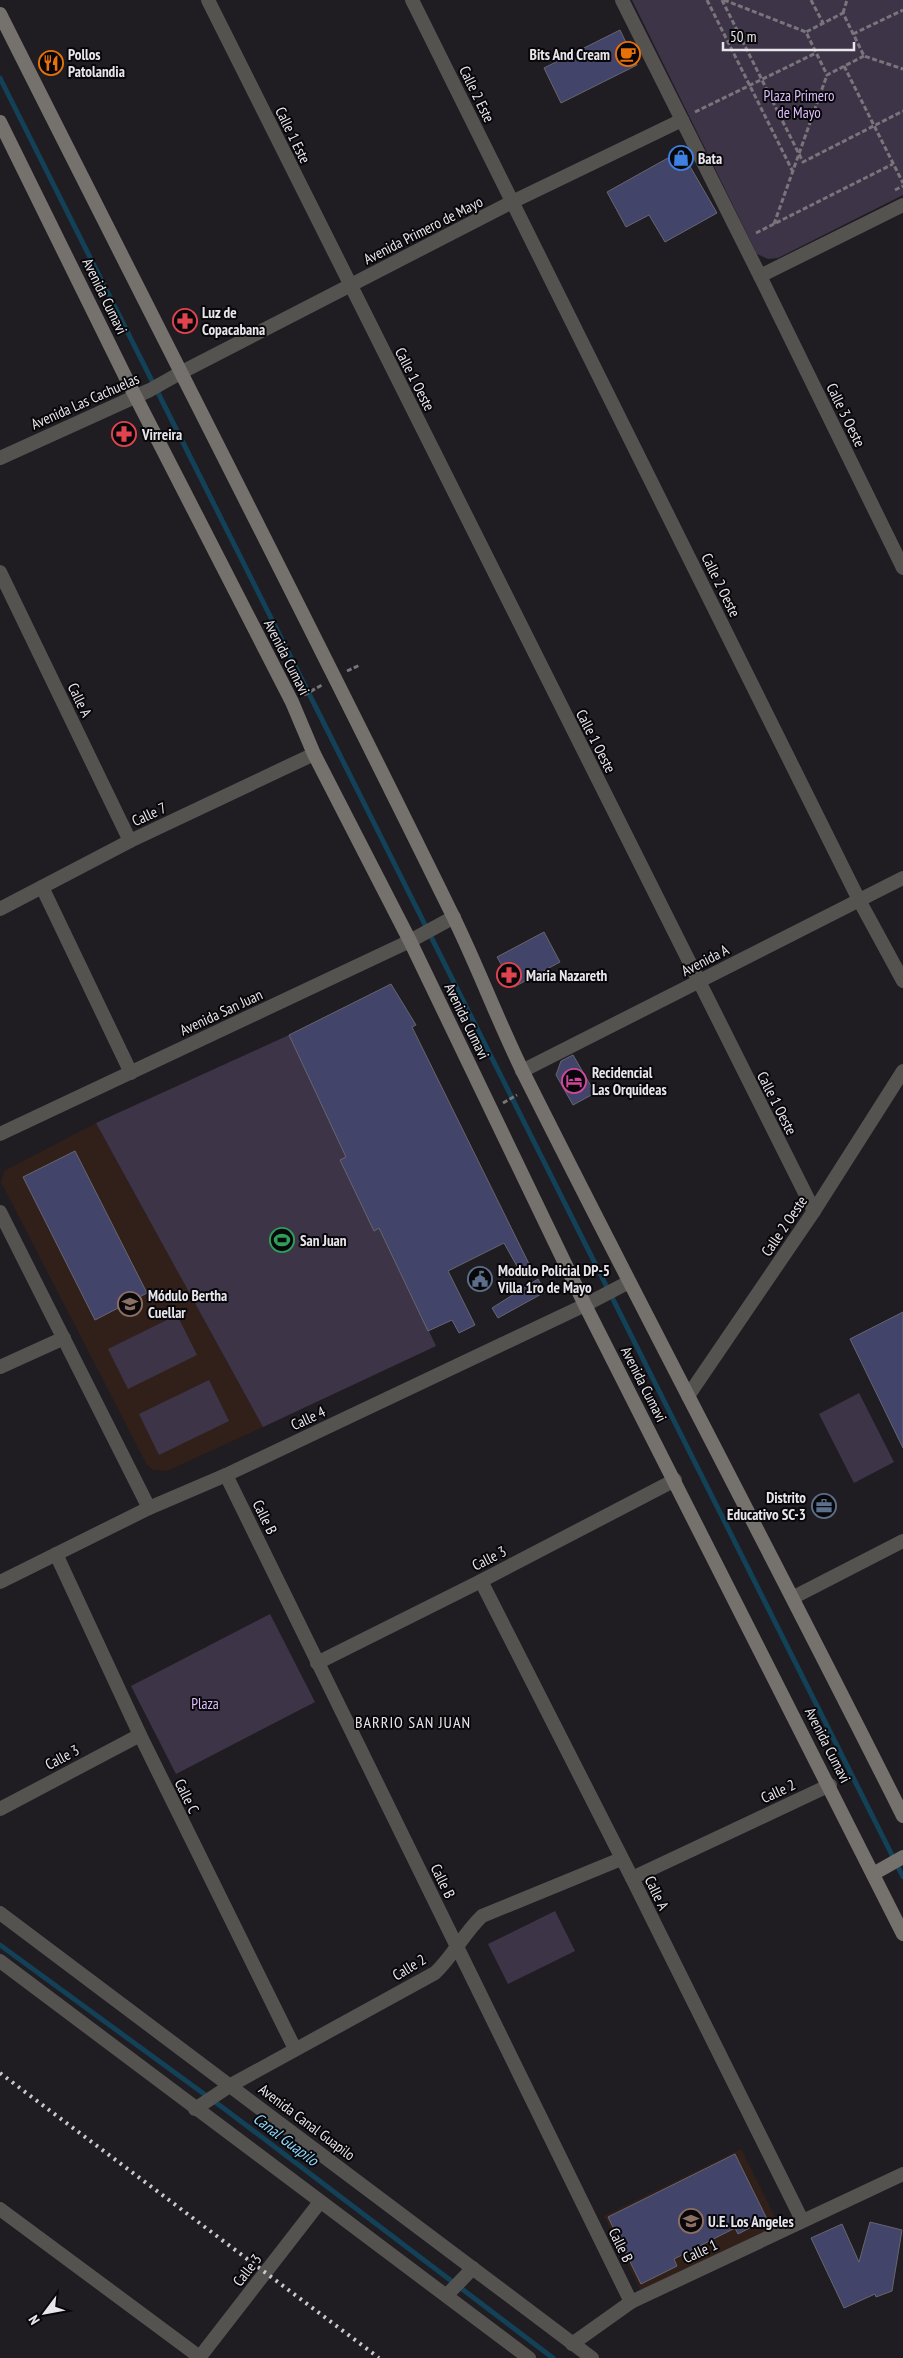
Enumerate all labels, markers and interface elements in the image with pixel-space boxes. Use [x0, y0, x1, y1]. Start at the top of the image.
scale bar [723, 20, 854, 52]
text: 50 m [730, 27, 756, 46]
cafe icon: Bits And Cream [615, 41, 641, 67]
place label: Pollos Patolandia [68, 45, 125, 81]
place label: Bits And Cream [530, 45, 610, 64]
restaurant icon: Pollos Patolandia [38, 50, 64, 76]
street label: Calle 2 Este [455, 63, 499, 125]
park label: Plaza Primero de Mayo [763, 86, 835, 122]
street label: Calle 1 Este [271, 104, 315, 166]
shop icon: Bata [668, 145, 694, 171]
place label: Bata [698, 149, 722, 168]
street label: Avenida Primero de Mayo [360, 192, 486, 268]
street label: Avenida Cumavi [78, 255, 132, 337]
place label: Luz de Copacabana [202, 303, 265, 339]
pharmacy icon: Luz de Copacabana [172, 308, 198, 334]
street label: Calle 1 Oeste [391, 344, 439, 414]
street label: Avenida Las Cachuelas [28, 369, 142, 433]
street label: Calle 3 Oeste [822, 380, 870, 450]
pharmacy icon: Virreira [111, 421, 137, 447]
place label: Virreira [141, 425, 182, 444]
street label: Calle 2 Oeste [697, 550, 745, 620]
street label: Avenida Cumavi [260, 616, 314, 698]
street label: Calle A [64, 680, 97, 721]
street label: Calle 1 Oeste [572, 706, 620, 776]
street label: Calle 7 [129, 798, 169, 830]
street label: Avenida A [678, 940, 733, 980]
pharmacy icon: Maria Nazareth [496, 962, 522, 988]
place label: Maria Nazareth [526, 966, 608, 985]
street label: Avenida Cumavi [440, 980, 494, 1062]
street label: Avenida San Juan [177, 985, 265, 1039]
place label: Recidencial Las Orquideas [592, 1063, 667, 1099]
hotel icon: Recidencial Las Orquideas [561, 1068, 587, 1094]
street label: Calle 1 Oeste [753, 1068, 801, 1138]
street label: Calle 2 Oeste [757, 1192, 811, 1260]
sports icon: San Juan [269, 1227, 295, 1253]
place label: San Juan [300, 1231, 347, 1250]
place label: Modulo Policial DP-5 Villa 1ro de Mayo [497, 1261, 610, 1297]
public building icon: Modulo Policial DP-5 Villa 1ro de Mayo [467, 1266, 493, 1292]
place label: Módulo Bertha Cuellar [148, 1286, 227, 1322]
school or university icon: Módulo Bertha Cuellar [117, 1291, 143, 1317]
street label: Avenida Cumavi [617, 1343, 671, 1425]
street label: Calle 4 [288, 1402, 328, 1434]
place label: Distrito Educativo SC-3 [727, 1488, 806, 1524]
office icon: Distrito Educativo SC-3 [811, 1493, 837, 1519]
street label: Calle B [249, 1497, 281, 1537]
street label: Calle 3 [469, 1541, 509, 1575]
park label: Plaza [191, 1694, 219, 1713]
street label: Avenida Cumavi [801, 1704, 855, 1786]
district label: BARRIO SAN JUAN [355, 1712, 471, 1732]
street label: Calle 3 [42, 1740, 82, 1774]
street label: Calle 2 [758, 1775, 798, 1807]
street label: Calle C [171, 1776, 203, 1816]
street label: Calle B [427, 1861, 459, 1901]
street label: Calle A [641, 1873, 674, 1914]
street label: Calle 2 [389, 1950, 429, 1984]
street label: Avenida Canal Guapilo [255, 2080, 359, 2164]
water label: Canal Guapilo [250, 2108, 322, 2170]
school or university icon: U.E. Los Angeles [678, 2208, 704, 2234]
place label: U.E. Los Angeles [708, 2212, 794, 2231]
street label: Calle B [605, 2225, 637, 2265]
street label: Calle 1 [680, 2235, 720, 2267]
street label: Calle 3 [228, 2250, 266, 2290]
north arrow [20, 2288, 70, 2338]
text: N [24, 2312, 44, 2328]

